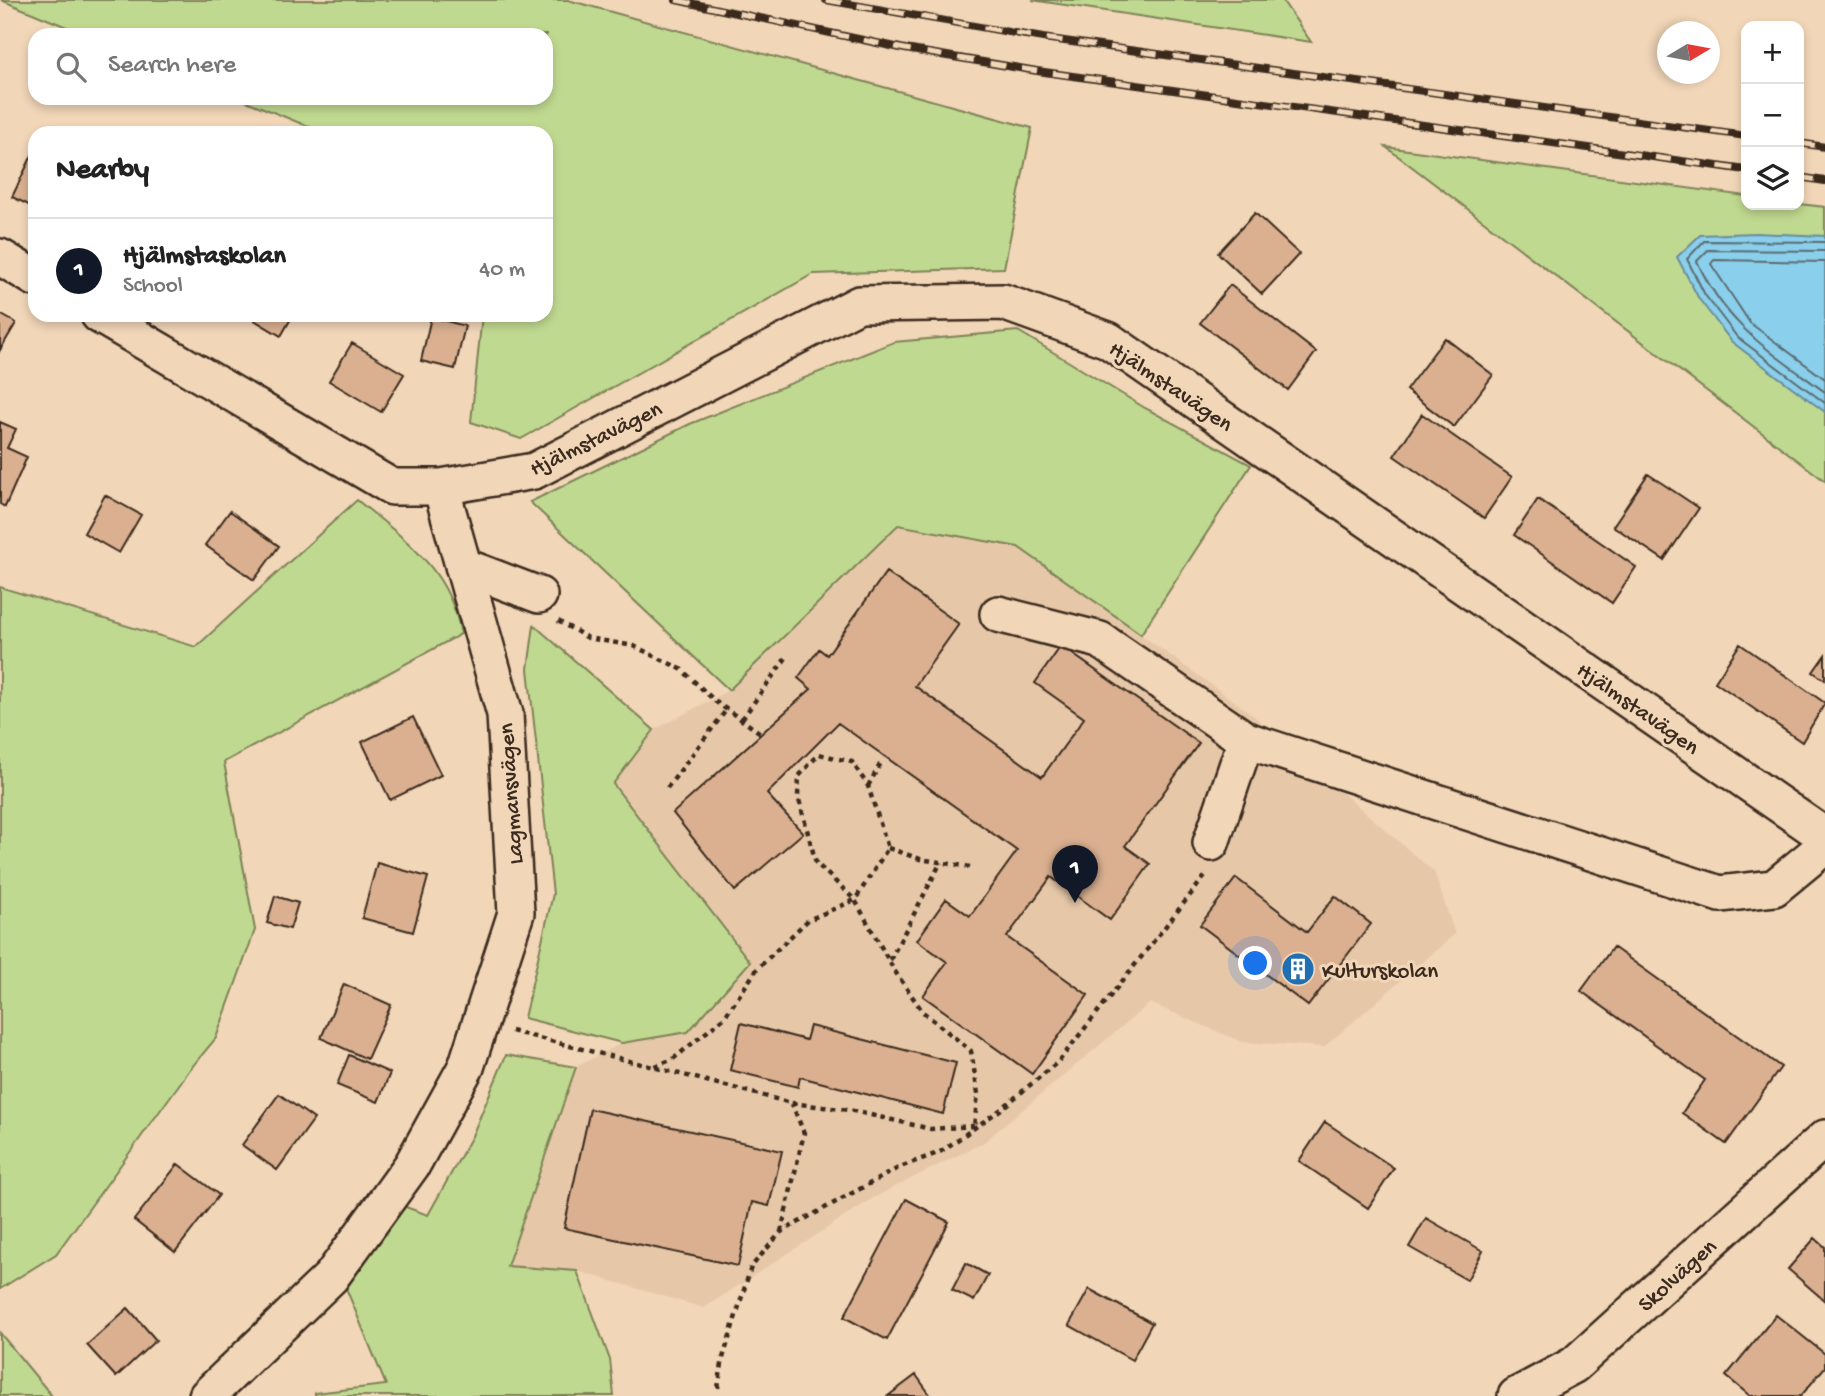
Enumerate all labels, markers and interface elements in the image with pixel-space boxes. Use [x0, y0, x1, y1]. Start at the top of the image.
north arrow [1657, 21, 1720, 84]
map controls [1741, 21, 1804, 210]
button: + [1741, 21, 1804, 84]
search box [28, 28, 553, 105]
icon: search [52, 48, 90, 86]
text: Search here [108, 51, 236, 82]
button: − [1741, 84, 1804, 147]
button: layers [1741, 147, 1804, 210]
text: Nearby [56, 154, 149, 189]
text: Hjälmstaskolan [123, 242, 286, 273]
text: 1 [74, 257, 84, 284]
text: 40 m [479, 257, 525, 284]
text: School [123, 273, 183, 300]
street label: Hjälmstavägen [1103, 337, 1237, 439]
street label: Hjälmstavägen [526, 397, 667, 484]
street label: Hjälmstavägen [1571, 658, 1704, 762]
street label: Lagmansvägen [494, 722, 531, 865]
pin: 1 [1052, 845, 1098, 903]
your location [1238, 946, 1272, 980]
building icon: Kulturskolan [1279, 950, 1317, 988]
place label: Kulturskolan [1322, 959, 1438, 986]
street label: Skolvägen [1633, 1234, 1723, 1319]

